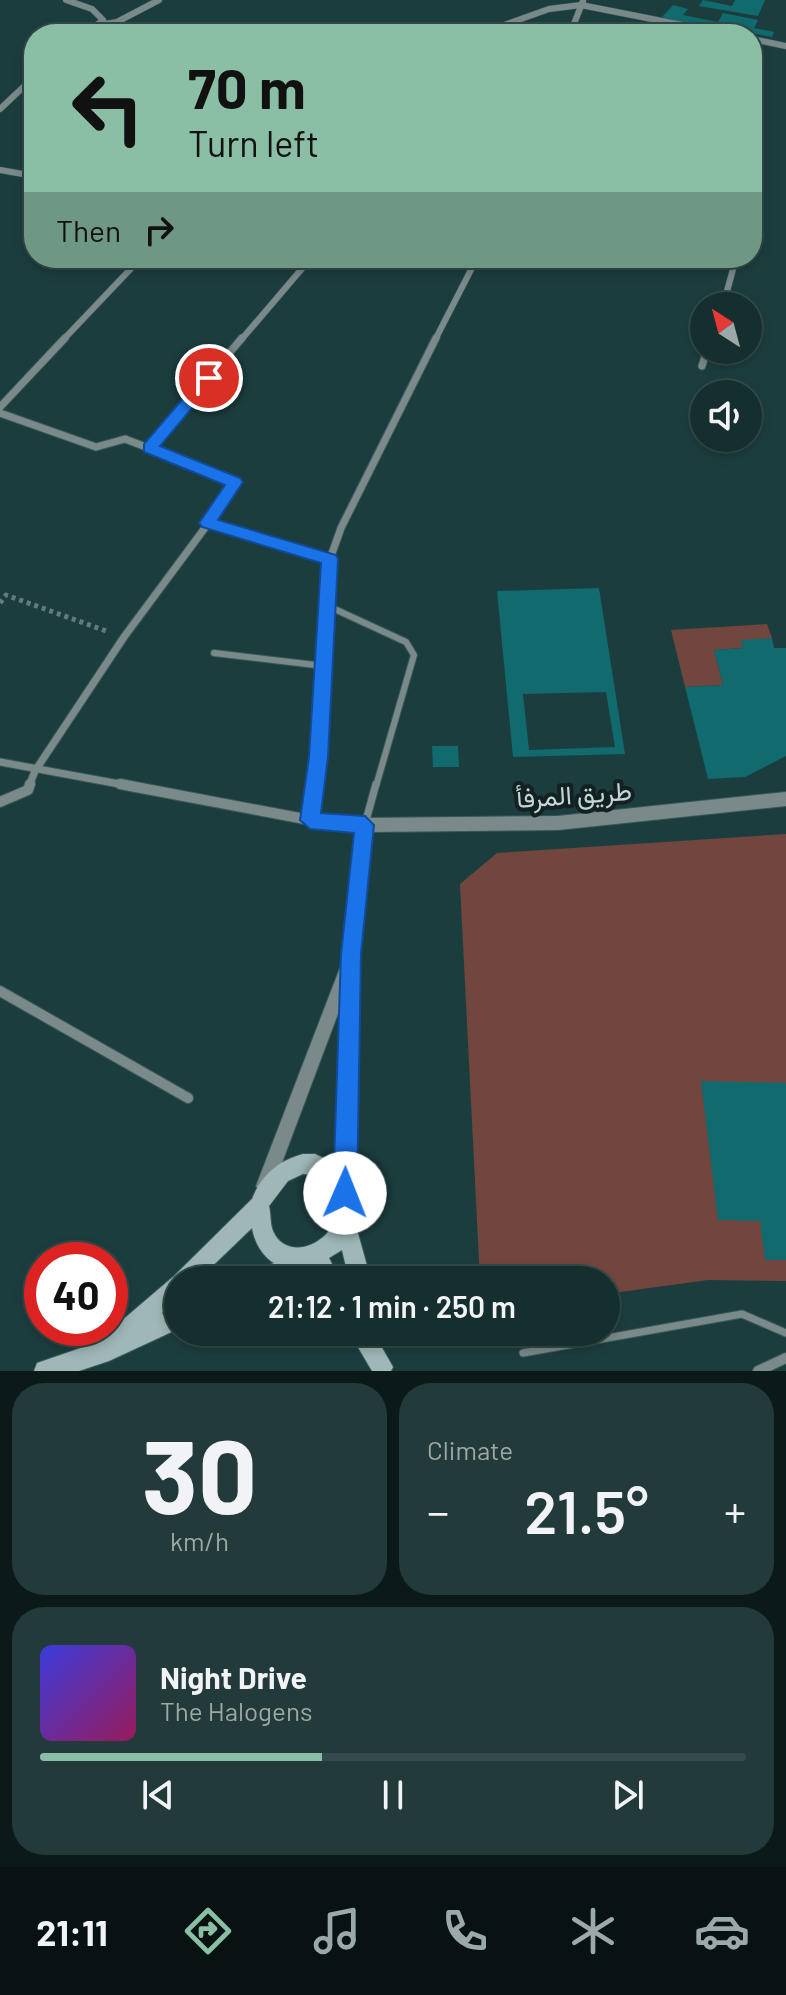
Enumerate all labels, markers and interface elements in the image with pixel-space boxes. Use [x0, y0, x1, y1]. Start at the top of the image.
text: 70 m [188, 53, 306, 120]
icon: left [56, 56, 160, 160]
text: Turn left [188, 121, 319, 164]
icon: right [137, 208, 181, 252]
text: Then [56, 212, 121, 248]
north arrow [690, 292, 762, 364]
map controls [690, 292, 762, 452]
pin [175, 344, 243, 412]
icon: arrive [187, 356, 231, 400]
button: sound [690, 380, 762, 452]
street label: طريق المرفأ [515, 774, 633, 815]
position arrow [303, 1151, 387, 1235]
speed limit sign: 40 [24, 1242, 128, 1346]
text: 21:12 · 1 min · 250 m [268, 1288, 516, 1324]
text: 30 [142, 1410, 257, 1535]
text: Climate [427, 1434, 513, 1465]
text: 21.5° [524, 1474, 649, 1546]
text: − [427, 1484, 449, 1537]
text: + [724, 1484, 746, 1537]
text: km/h [170, 1525, 229, 1556]
text: Night Drive [160, 1659, 307, 1695]
text: The Halogens [160, 1695, 312, 1726]
icon: previous [136, 1773, 180, 1817]
icon: pause [371, 1773, 415, 1817]
icon: next [606, 1773, 650, 1817]
icon: directions [180, 1903, 236, 1959]
icon: music [309, 1903, 365, 1959]
icon: phone [437, 1903, 493, 1959]
icon: climate [565, 1903, 621, 1959]
icon: car [694, 1903, 750, 1959]
text: 21:11 [36, 1910, 108, 1953]

